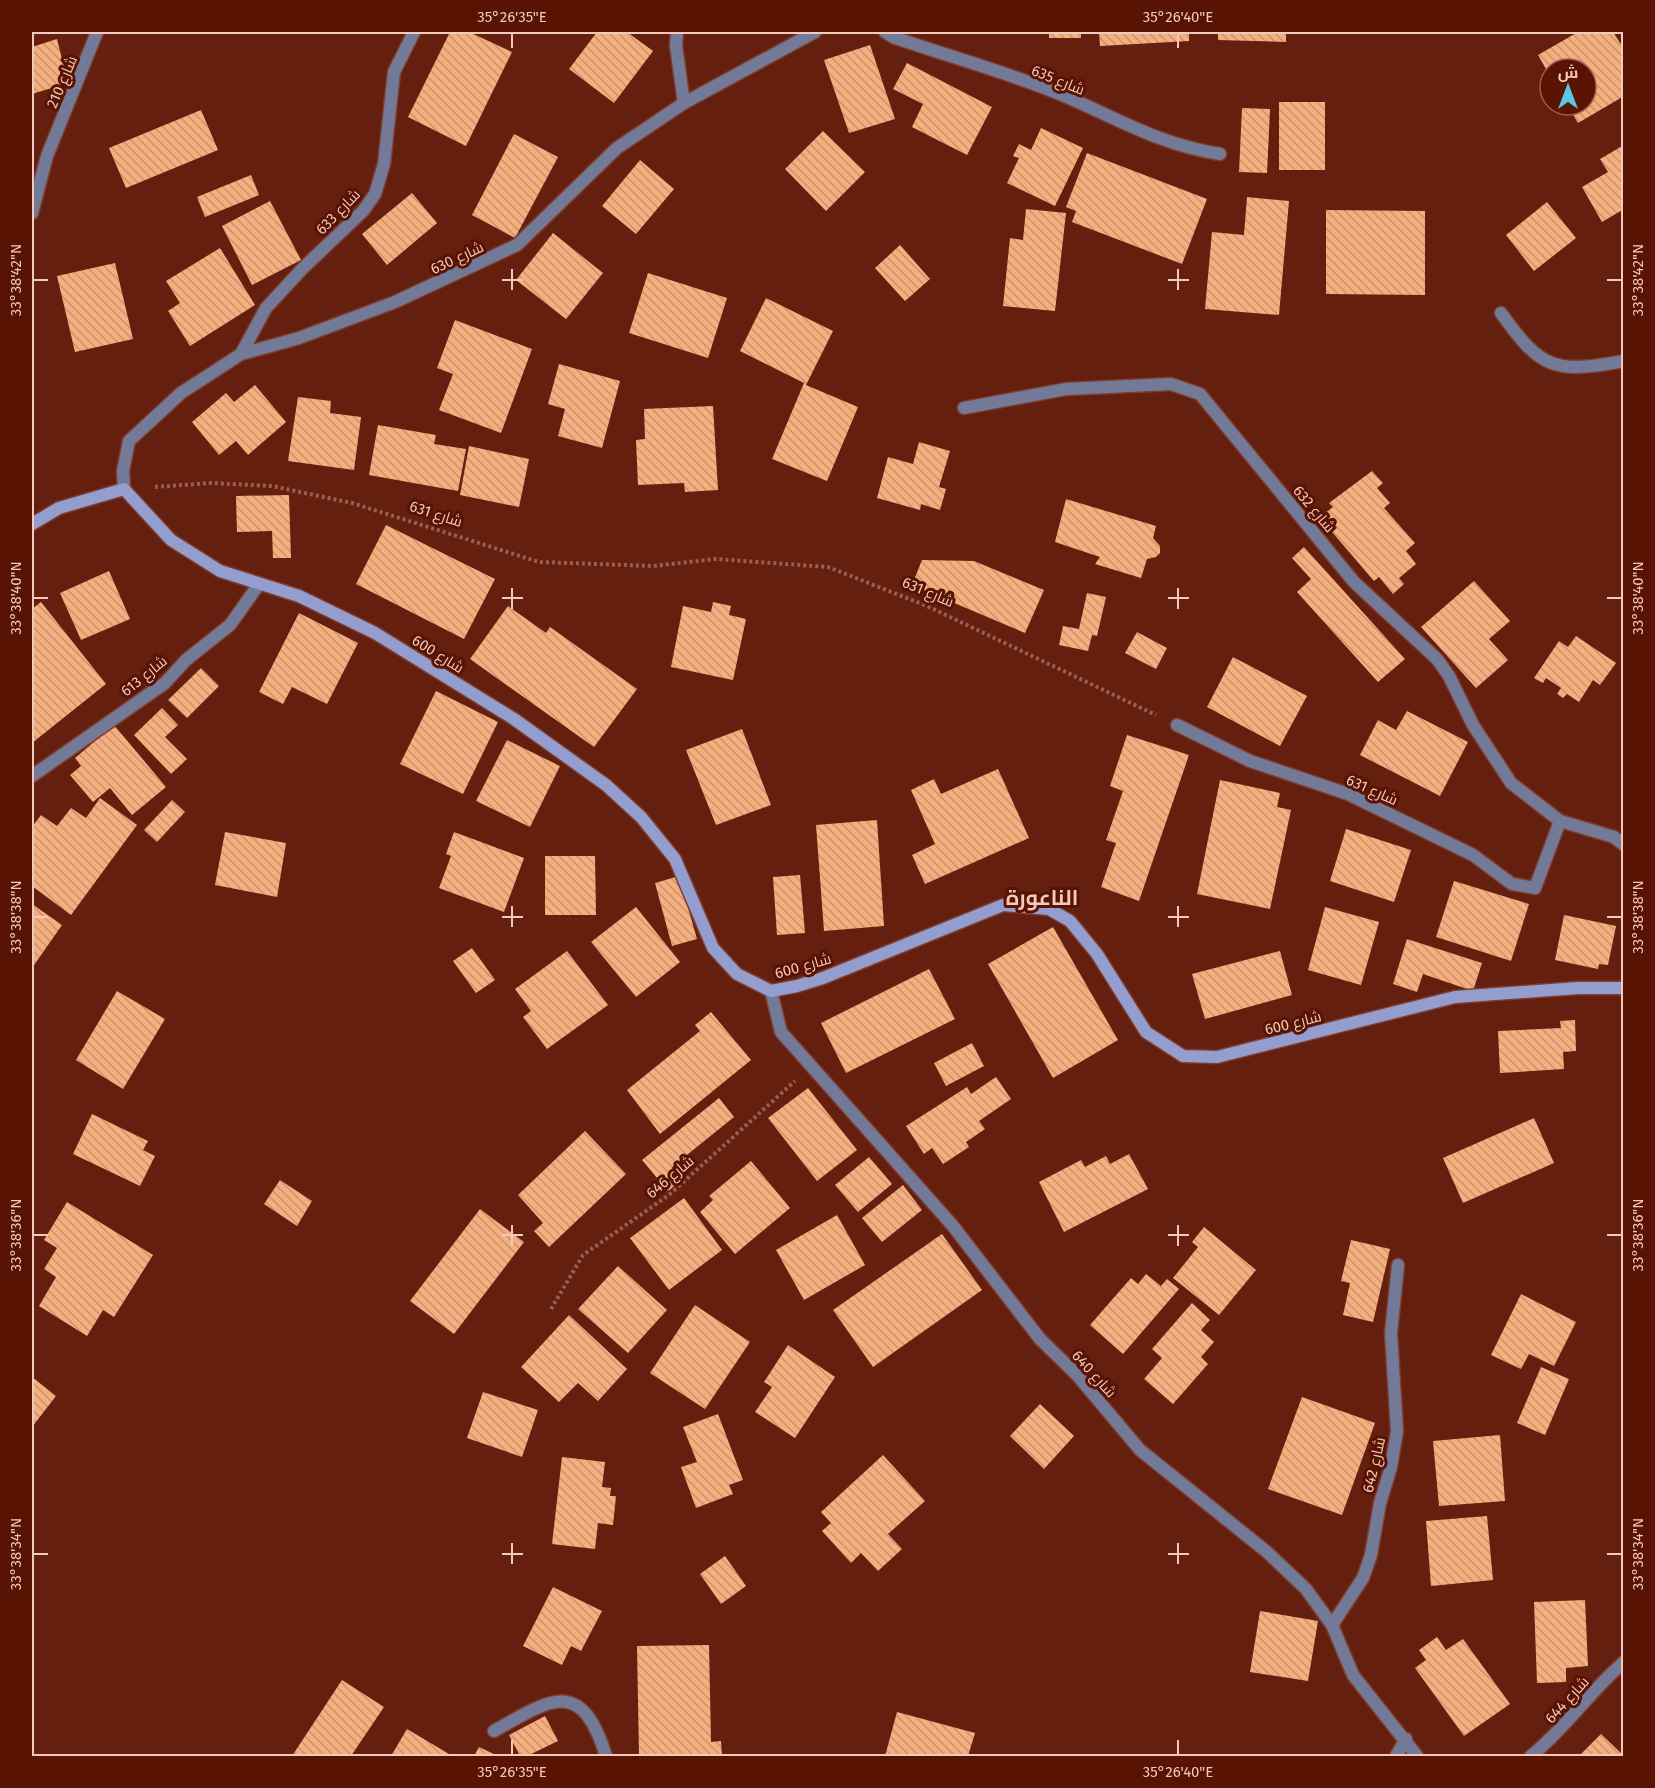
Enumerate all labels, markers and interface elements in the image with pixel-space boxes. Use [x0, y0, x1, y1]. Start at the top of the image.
text: 35°26'35"E [477, 8, 547, 26]
text: 35°26'40"E [1143, 8, 1213, 26]
street label: شارع 210 [43, 53, 83, 112]
north arrow [1538, 57, 1598, 117]
street label: شارع 635 [1028, 61, 1087, 101]
text: ش [1558, 63, 1578, 82]
street label: شارع 633 [312, 186, 365, 240]
street label: شارع 630 [427, 238, 487, 280]
text: 33°38'42"N [7, 244, 25, 316]
text: 33°38'42"N [1629, 244, 1647, 316]
street label: شارع 632 [1288, 482, 1339, 537]
street label: شارع 631 [407, 497, 465, 533]
text: 33°38'40"N [7, 561, 25, 635]
text: 33°38'40"N [1629, 561, 1647, 635]
street label: شارع 631 [899, 573, 957, 613]
street label: شارع 600 [408, 631, 467, 679]
street label: شارع 613 [117, 652, 172, 702]
street label: شارع 631 [1343, 771, 1401, 811]
text: 33°38'38"N [7, 880, 25, 954]
text: 33°38'38"N [1629, 880, 1647, 954]
district label: الناعورة [1006, 885, 1078, 911]
street label: شارع 600 [773, 949, 834, 985]
street label: شارع 600 [1263, 1007, 1324, 1041]
street label: شارع 646 [642, 1152, 699, 1204]
text: 33°38'36"N [7, 1198, 25, 1272]
text: 33°38'36"N [1629, 1198, 1647, 1272]
street label: شارع 640 [1067, 1347, 1120, 1403]
street label: شارع 642 [1359, 1436, 1391, 1495]
text: 33°38'34"N [7, 1518, 25, 1590]
text: 33°38'34"N [1629, 1518, 1647, 1590]
street label: شارع 644 [1541, 1673, 1594, 1729]
text: 35°26'35"E [477, 1763, 547, 1781]
text: 35°26'40"E [1143, 1763, 1213, 1781]

